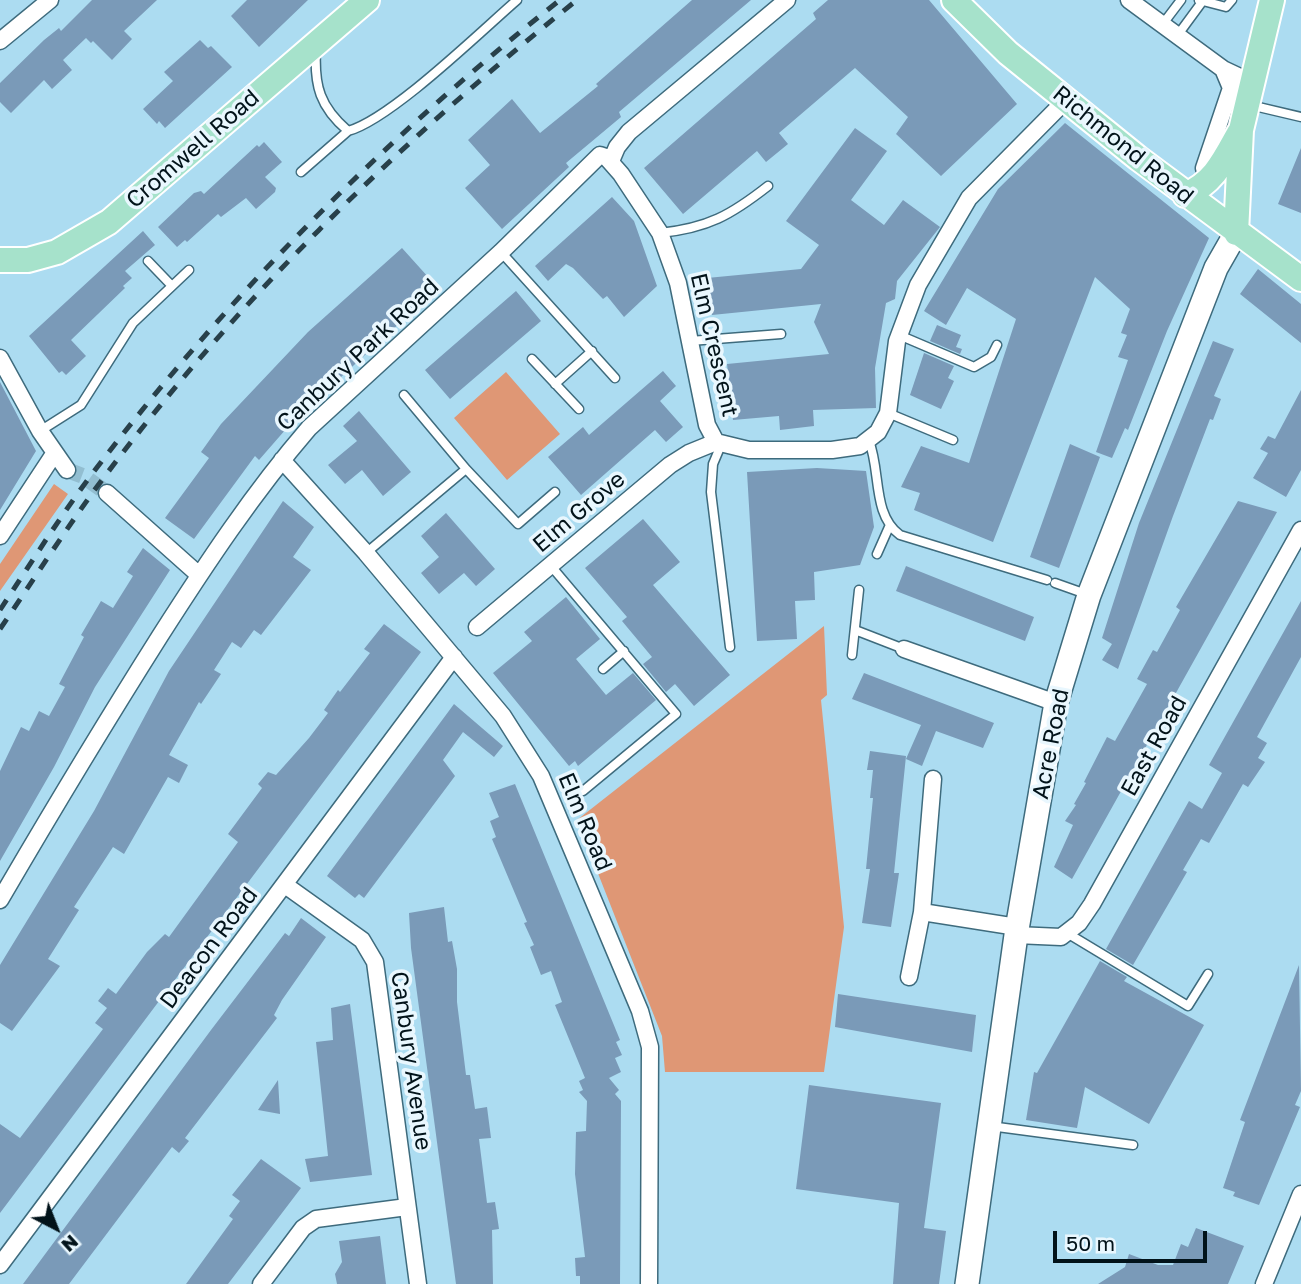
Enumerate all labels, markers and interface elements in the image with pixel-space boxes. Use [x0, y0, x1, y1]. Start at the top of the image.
street label: Richmond Road [1047, 80, 1199, 210]
street label: Cromwell Road [121, 84, 265, 214]
street label: Elm Crescent [684, 271, 744, 419]
street label: Canbury Park Road [271, 273, 445, 437]
street label: Elm Grove [527, 466, 631, 558]
street label: Acre Road [1027, 686, 1075, 802]
street label: East Road [1115, 691, 1193, 801]
street label: Elm Road [552, 769, 618, 875]
street label: Deacon Road [154, 882, 264, 1014]
street label: Canbury Avenue [385, 970, 437, 1152]
north arrow [21, 1193, 91, 1263]
scale bar [1056, 1218, 1210, 1262]
text: 50 m [1066, 1230, 1115, 1256]
text: N [57, 1231, 83, 1257]

